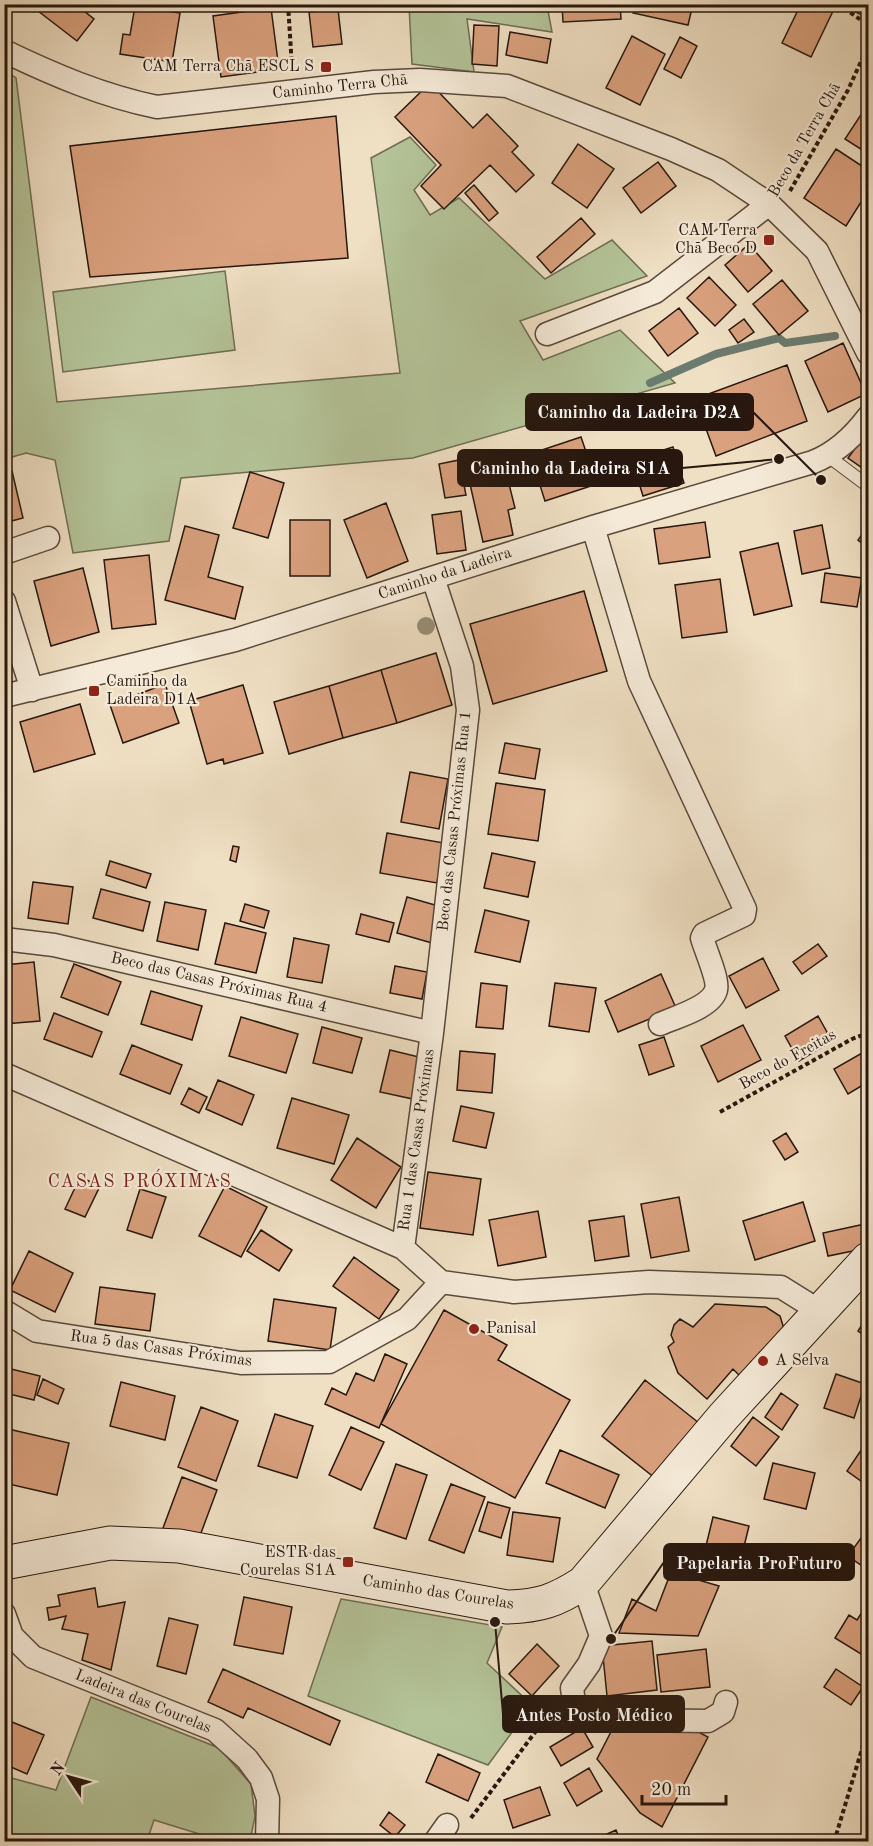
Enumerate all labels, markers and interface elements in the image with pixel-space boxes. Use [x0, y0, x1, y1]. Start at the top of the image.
place label: CAM Terra Chã ESCL S [142, 59, 314, 75]
marker: CAM Terra Chã ESCL S [319, 60, 333, 74]
street label: Caminho Terra Chã [272, 72, 409, 102]
street label: Beco da Terra Chã [766, 80, 844, 200]
place label: CAM Terra Chã Beco D [675, 223, 757, 257]
marker: CAM Terra Chã Beco D [762, 233, 776, 247]
callout: Caminho da Ladeira D2A [526, 394, 753, 430]
text: Caminho da Ladeira D2A [537, 404, 741, 422]
callout: Caminho da Ladeira S1A [458, 450, 682, 486]
text: Caminho da Ladeira S1A [470, 460, 671, 478]
street label: Caminho da Ladeira [376, 545, 514, 603]
place label: Caminho da Ladeira D1A [106, 674, 198, 708]
marker: Caminho da Ladeira D1A [87, 684, 101, 698]
street label: Beco das Casas Próximas Rua 1 [435, 710, 475, 932]
street label: Beco das Casas Próximas Rua 4 [109, 950, 329, 1016]
street label: Beco do Freitas [737, 1027, 839, 1093]
street label: Rua 1 das Casas Próximas [396, 1048, 438, 1232]
district label: CASAS PRÓXIMAS [48, 1168, 232, 1191]
place label: Panisal [486, 1321, 536, 1337]
marker: Panisal [467, 1322, 481, 1336]
street label: Rua 5 das Casas Próximas [69, 1328, 253, 1370]
place label: A Selva [775, 1353, 829, 1369]
marker: A Selva [756, 1354, 770, 1368]
callout: Papelaria ProFuturo [664, 1544, 854, 1580]
place label: ESTR das Courelas S1A [240, 1545, 336, 1579]
marker: ESTR das Courelas S1A [341, 1555, 355, 1569]
text: Papelaria ProFuturo [676, 1555, 842, 1573]
street label: Caminho das Courelas [361, 1573, 515, 1613]
street label: Ladeira das Courelas [73, 1667, 214, 1737]
callout: Antes Posto Médico [503, 1696, 684, 1732]
text: Antes Posto Médico [515, 1707, 673, 1725]
north arrow [39, 1747, 99, 1807]
text: N [48, 1759, 69, 1779]
scale bar [642, 1768, 726, 1806]
text: 20 m [651, 1781, 691, 1799]

